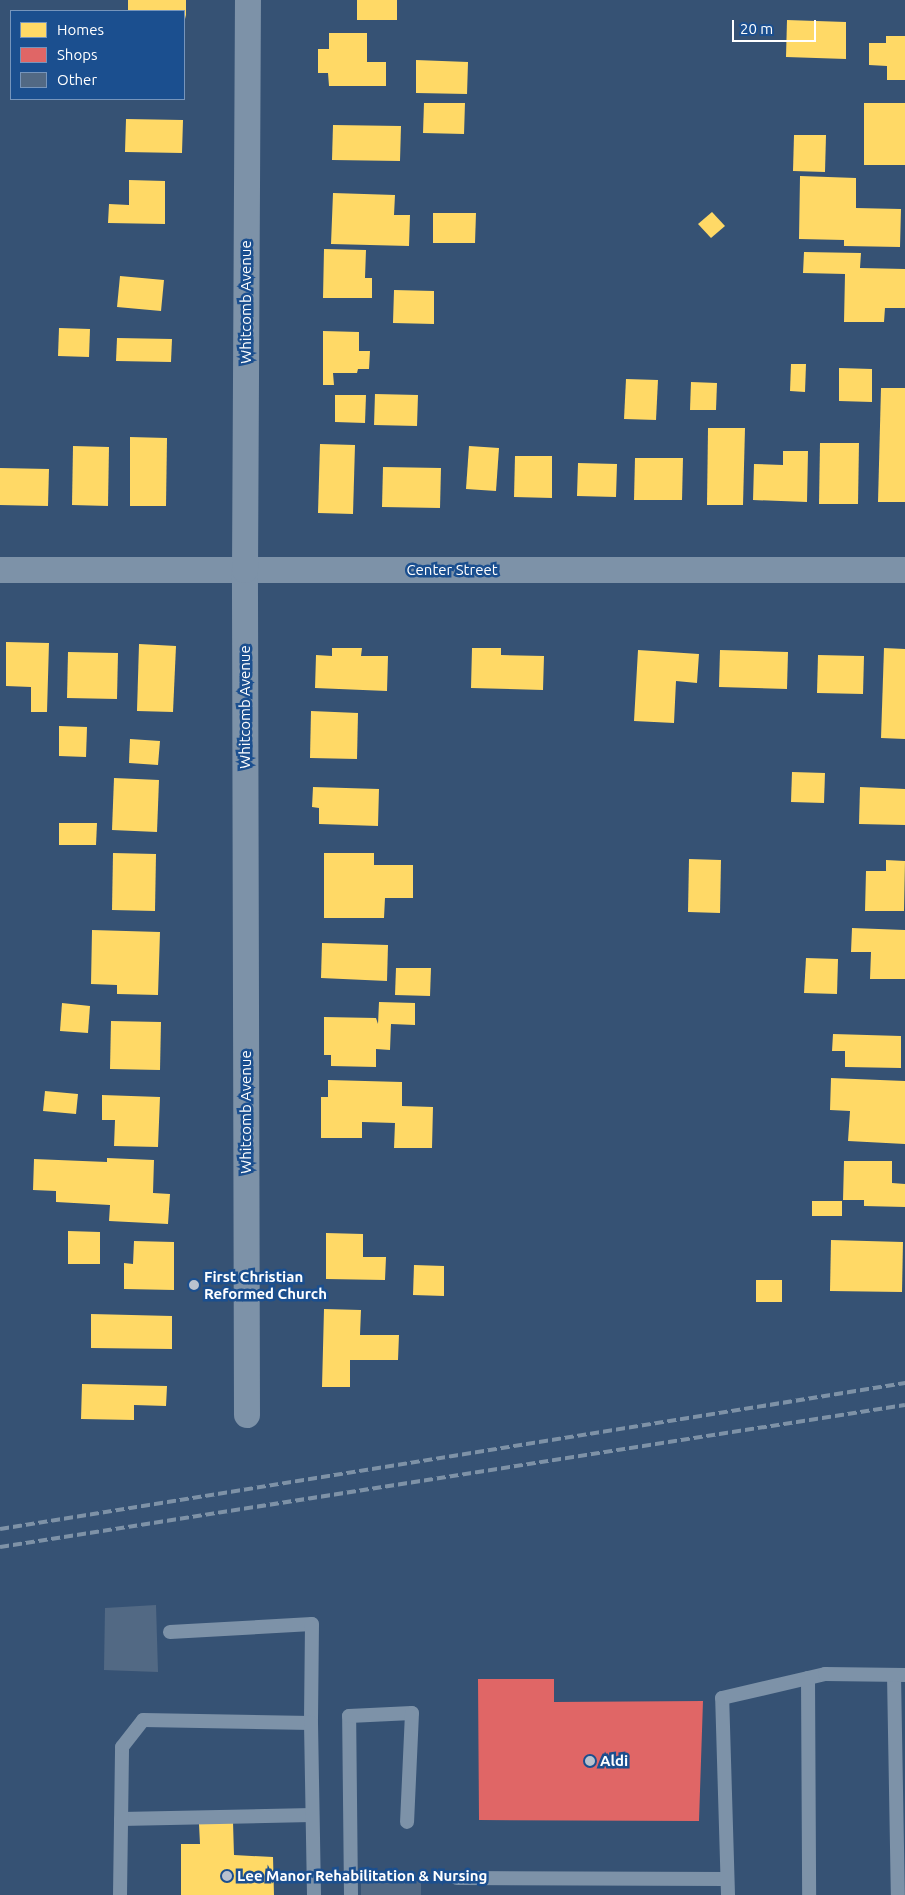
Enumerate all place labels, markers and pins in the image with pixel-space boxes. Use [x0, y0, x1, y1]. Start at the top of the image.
place label: First Christian Reformed Church [204, 1267, 327, 1302]
marker: First Christian Reformed Church [188, 1279, 200, 1291]
place label: Aldi [600, 1752, 628, 1770]
marker: Aldi [584, 1755, 596, 1767]
place label: Lee Manor Rehabilitation & Nursing [237, 1867, 487, 1885]
marker: Lee Manor Rehabilitation & Nursing [221, 1870, 233, 1882]

